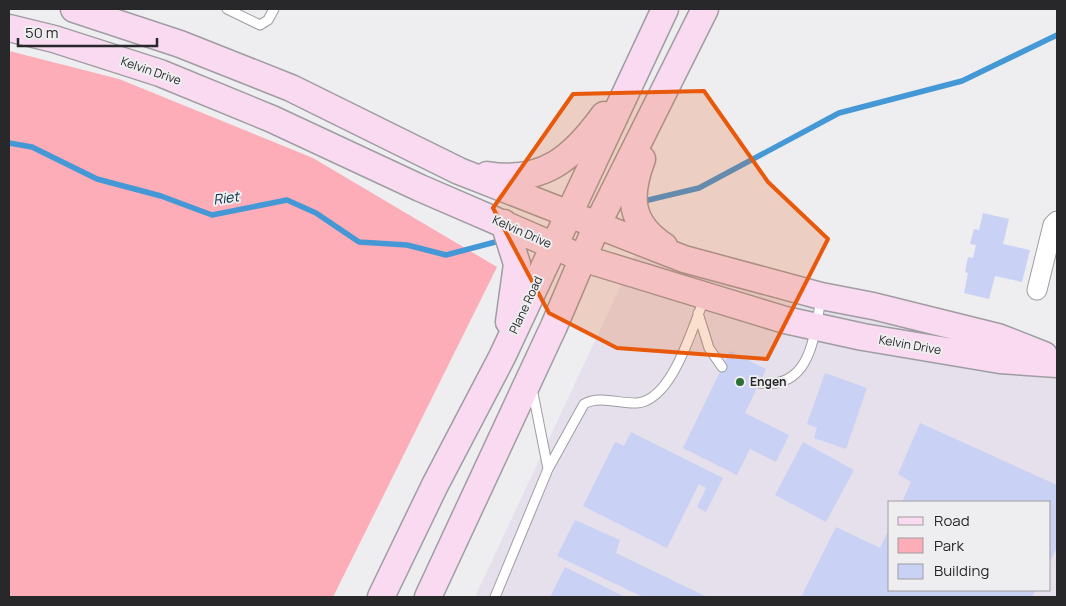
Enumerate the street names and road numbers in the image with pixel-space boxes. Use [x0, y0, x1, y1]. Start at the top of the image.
street label: Kelvin Drive [119, 52, 184, 89]
street label: Kelvin Drive [490, 211, 554, 252]
street label: Plane Road [505, 273, 546, 336]
street label: Kelvin Drive [878, 331, 943, 358]

